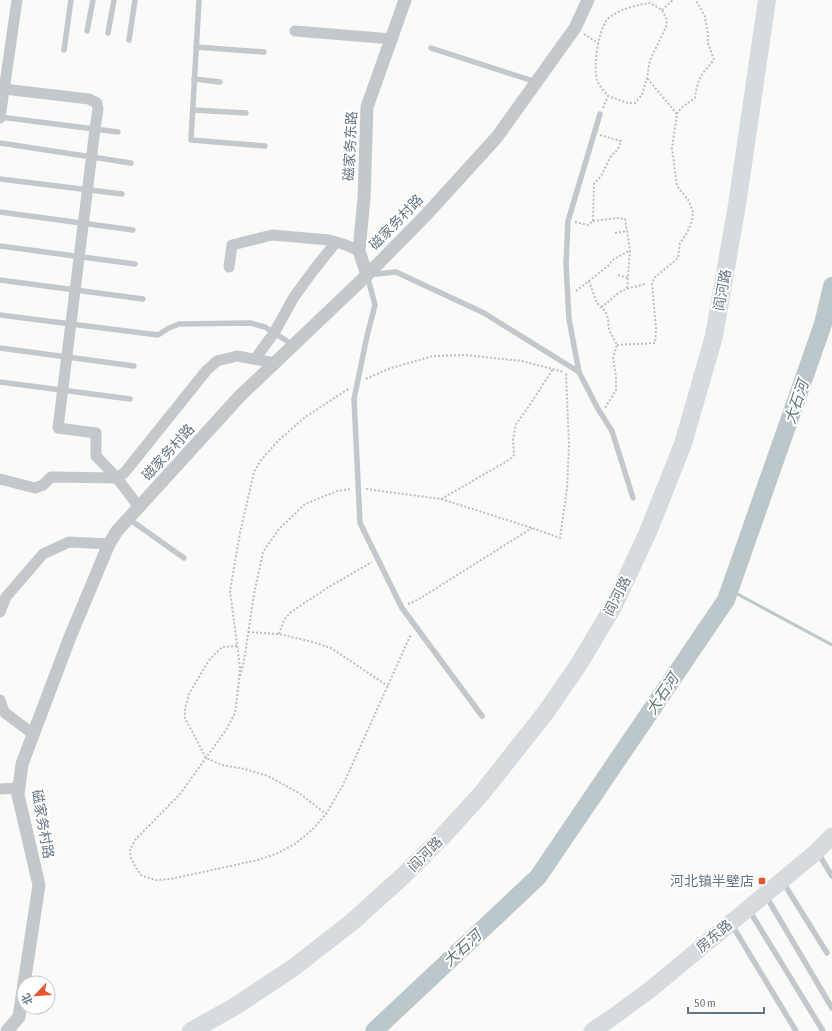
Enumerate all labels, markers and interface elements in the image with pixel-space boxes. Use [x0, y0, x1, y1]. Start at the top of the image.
street label: 磁家务东路 [340, 111, 360, 181]
street label: 磁家务村路 [366, 191, 426, 253]
street label: 阎河路 [710, 268, 734, 312]
water label: 大石河 [781, 375, 812, 426]
street label: 磁家务村路 [139, 421, 197, 483]
street label: 阎河路 [600, 574, 634, 618]
water label: 大石河 [642, 668, 683, 717]
street label: 磁家务村路 [29, 788, 57, 860]
street label: 阎河路 [404, 833, 446, 875]
place label: 河北镇半壁店 [670, 873, 754, 889]
marker: 河北镇半壁店 [757, 876, 767, 886]
street label: 房东路 [693, 916, 735, 956]
water label: 大石河 [440, 924, 486, 970]
north arrow [16, 975, 56, 1015]
scale bar [688, 989, 764, 1015]
text: 北 [19, 992, 35, 1007]
text: 50 m [694, 996, 716, 1010]

